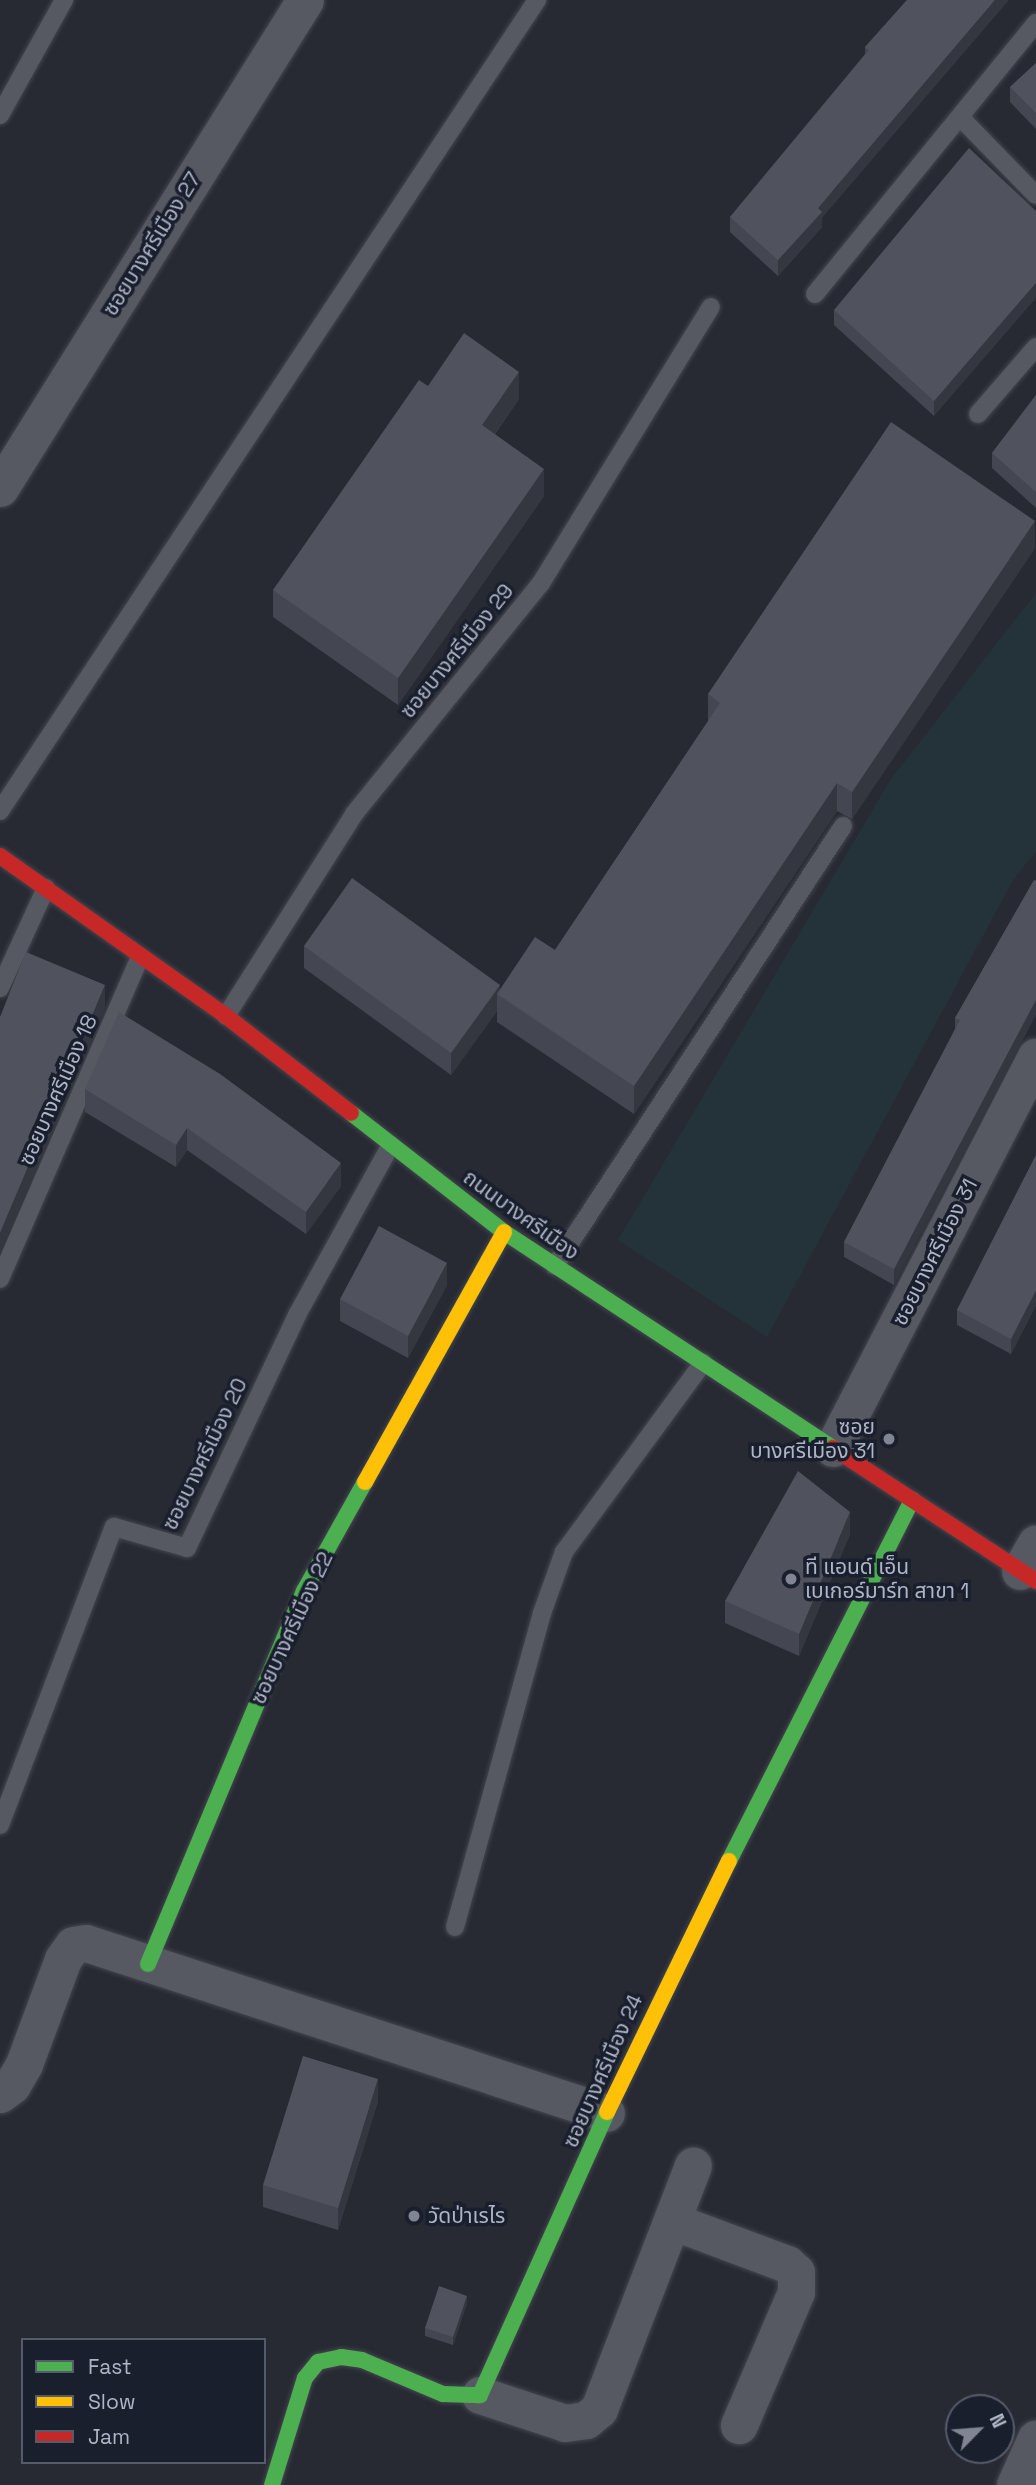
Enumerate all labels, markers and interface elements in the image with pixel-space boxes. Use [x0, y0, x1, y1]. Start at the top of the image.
street label: ซอยบางศรีเมือง 27 [98, 168, 206, 320]
street label: ซอยบางศรีเมือง 29 [395, 579, 519, 723]
street label: ซอยบางศรีเมือง 18 [14, 1011, 102, 1169]
street label: ถนนบางศรีเมือง [458, 1165, 584, 1265]
street label: ซอยบางศรีเมือง 31 [887, 1175, 983, 1329]
street label: ซอยบางศรีเมือง 20 [157, 1374, 253, 1534]
place label: ซอย บางศรีเมือง 31 [750, 1414, 875, 1464]
marker: ซอย บางศรีเมือง 31 [881, 1431, 897, 1447]
street label: ซอยบางศรีเมือง 22 [246, 1548, 338, 1708]
place label: ที แอนด์ เอ็น เบเกอร์มาร์ท สาขา 1 [805, 1554, 969, 1604]
marker: ที แอนด์ เอ็น เบเกอร์มาร์ท สาขา 1 [783, 1571, 799, 1587]
street label: ซอยบางศรีเมือง 24 [558, 1990, 648, 2152]
place label: วัดป่าเรไร [428, 2203, 505, 2229]
marker: วัดป่าเรไร [406, 2208, 422, 2224]
legend [21, 2338, 266, 2464]
text: Fast [88, 2353, 132, 2380]
text: Slow [88, 2388, 136, 2415]
north arrow [945, 2394, 1015, 2464]
text: N [984, 2410, 1012, 2432]
text: Jam [88, 2423, 130, 2450]

